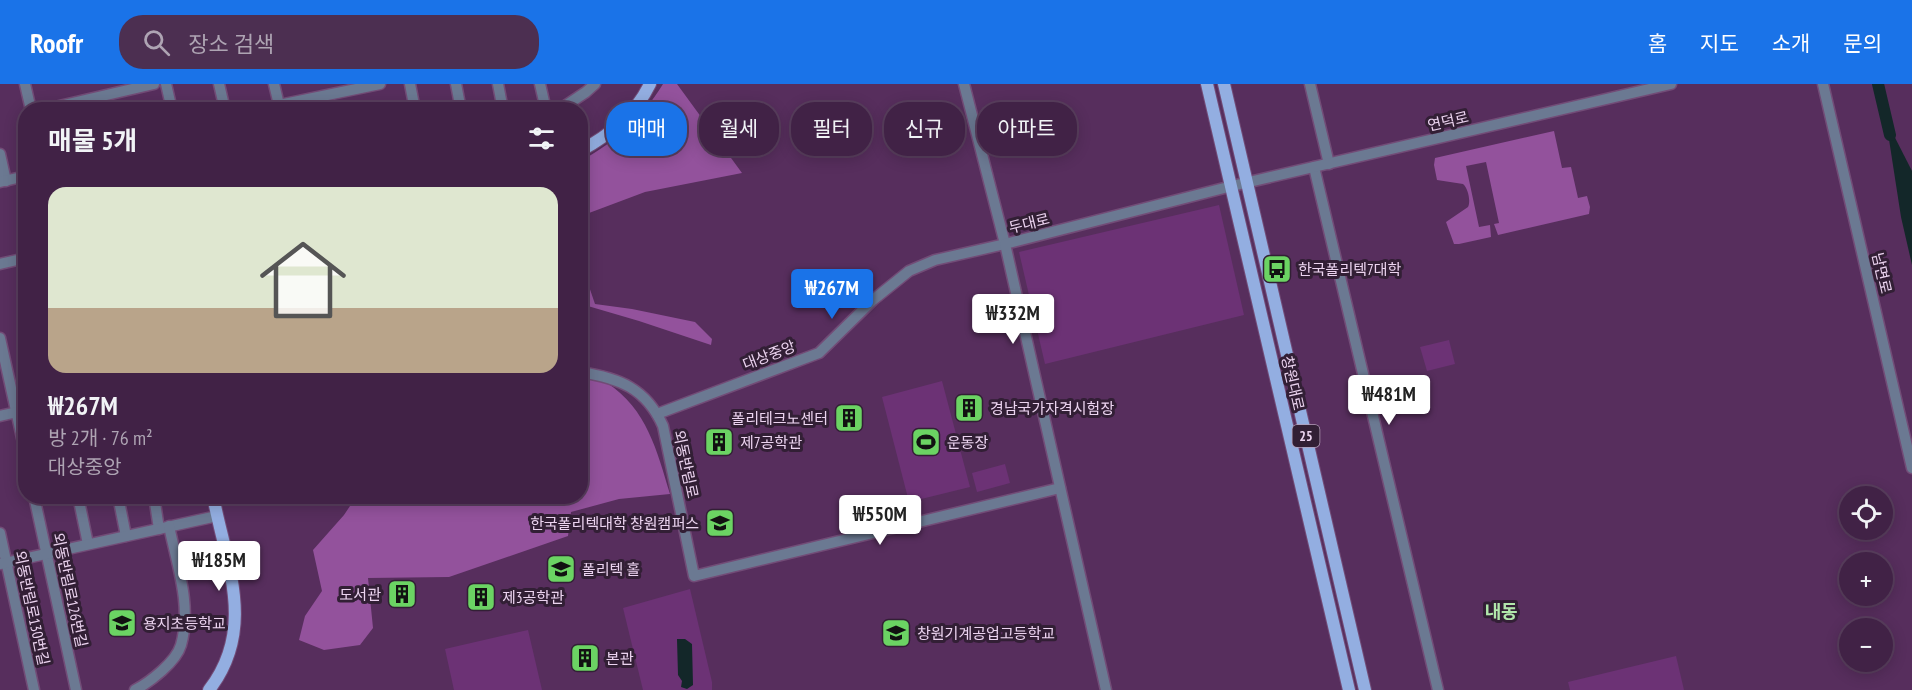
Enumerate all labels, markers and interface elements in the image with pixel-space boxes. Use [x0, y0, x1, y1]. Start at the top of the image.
search box [119, 15, 539, 69]
text: Roofr [30, 24, 83, 61]
icon: search [140, 26, 173, 59]
text: 장소 검색 [188, 30, 274, 58]
text: 홈 [1648, 30, 1667, 57]
text: 지도 [1700, 30, 1739, 57]
text: 소개 [1772, 30, 1810, 57]
text: 문의 [1843, 30, 1882, 57]
chip: 매매 [606, 102, 687, 156]
chip: 월세 [699, 102, 779, 156]
chip: 필터 [791, 102, 872, 156]
chip: 신규 [884, 102, 965, 156]
chip: 아파트 [977, 102, 1077, 156]
street label: 연덕로 [1426, 107, 1470, 135]
icon: filters [525, 122, 558, 155]
text: 매물 5개 [48, 124, 138, 157]
street label: 두대로 [1007, 209, 1051, 237]
icon: home [249, 226, 357, 334]
street label: 남면로 [1868, 251, 1896, 295]
bus stop icon: 한국폴리텍7대학 [1261, 253, 1293, 285]
place label: 한국폴리텍7대학 [1298, 260, 1402, 279]
pin: ₩267M [790, 269, 874, 320]
text: ₩267M [805, 275, 859, 301]
pin: ₩332M [971, 294, 1055, 345]
text: ₩332M [986, 300, 1040, 326]
street label: 대상중앙 [740, 336, 798, 374]
street label: 창원대로 [1278, 354, 1308, 412]
pin: ₩481M [1347, 375, 1431, 426]
text: ₩481M [1362, 381, 1416, 407]
text: ₩267M [48, 389, 118, 422]
building icon: 경남국가자격시험장 [953, 392, 985, 424]
place label: 경남국가자격시험장 [990, 399, 1114, 418]
building icon: 폴리테크노센터 [833, 402, 865, 434]
place label: 폴리테크노센터 [731, 409, 828, 428]
text: 방 2개 · 76 m² [48, 425, 153, 451]
road number: 25 [1292, 425, 1320, 447]
building icon: 제7공학관 [703, 426, 735, 458]
sports icon: 운동장 [910, 426, 942, 458]
street label: 외동반림로 [670, 428, 702, 500]
place label: 제7공학관 [740, 433, 802, 452]
place label: 운동장 [947, 433, 989, 452]
text: 대상중앙 [48, 454, 122, 480]
map controls [1839, 486, 1893, 672]
button: locate [1839, 486, 1893, 540]
pin: ₩550M [838, 495, 922, 546]
text: ₩550M [853, 501, 907, 527]
school or university icon: 한국폴리텍대학 창원캠퍼스 [704, 507, 736, 539]
place label: 한국폴리텍대학 창원캠퍼스 [530, 514, 699, 533]
street label: 외동반림로126번길 [49, 531, 91, 649]
pin: ₩185M [177, 541, 261, 592]
text: ₩185M [192, 547, 246, 573]
street label: 외동반림로130번길 [11, 549, 53, 667]
button: + [1839, 552, 1893, 606]
school or university icon: 폴리텍 홀 [545, 553, 577, 585]
place label: 폴리텍 홀 [582, 560, 640, 579]
building icon: 도서관 [386, 578, 418, 610]
building icon: 제3공학관 [465, 581, 497, 613]
place label: 도서관 [340, 585, 381, 604]
place label: 제3공학관 [502, 588, 564, 607]
district label: 내동 [1484, 600, 1518, 623]
school or university icon: 용지초등학교 [106, 607, 138, 639]
place label: 용지초등학교 [143, 614, 226, 633]
school or university icon: 창원기계공업고등학교 [880, 617, 912, 649]
button: − [1839, 618, 1893, 672]
place label: 창원기계공업고등학교 [917, 624, 1055, 643]
building icon: 본관 [569, 642, 601, 674]
place label: 본관 [606, 649, 634, 668]

